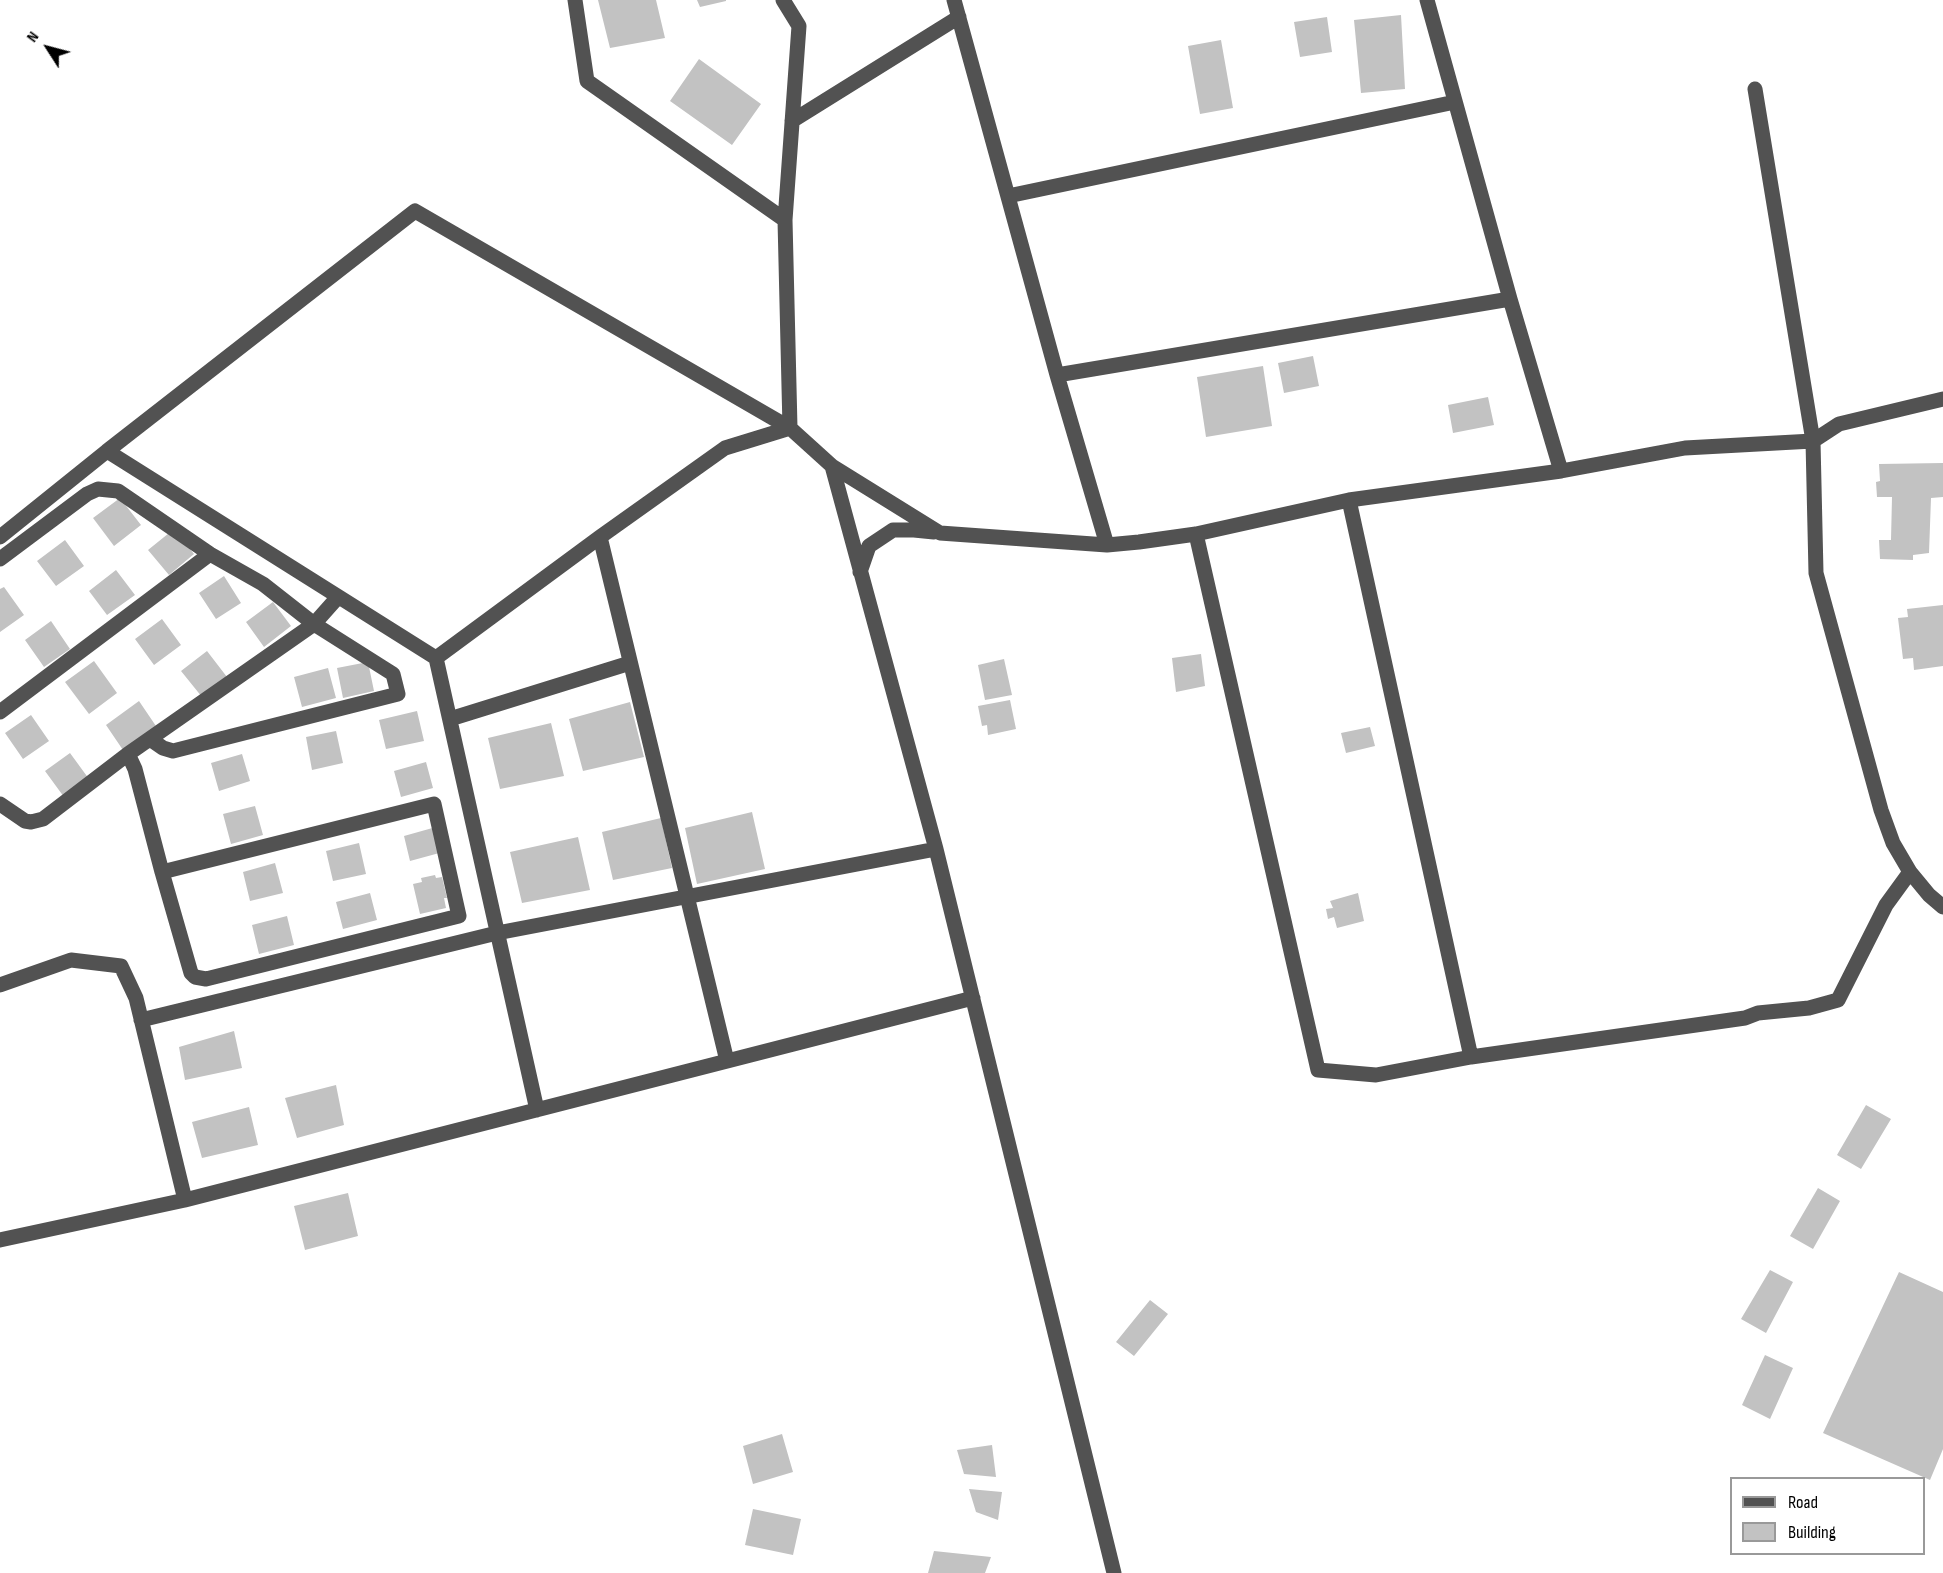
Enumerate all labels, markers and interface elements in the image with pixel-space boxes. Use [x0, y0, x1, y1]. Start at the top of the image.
north arrow [18, 18, 78, 78]
text: N [23, 28, 43, 46]
legend [1730, 1477, 1925, 1555]
text: Road [1788, 1492, 1818, 1513]
text: Building [1788, 1522, 1836, 1543]

